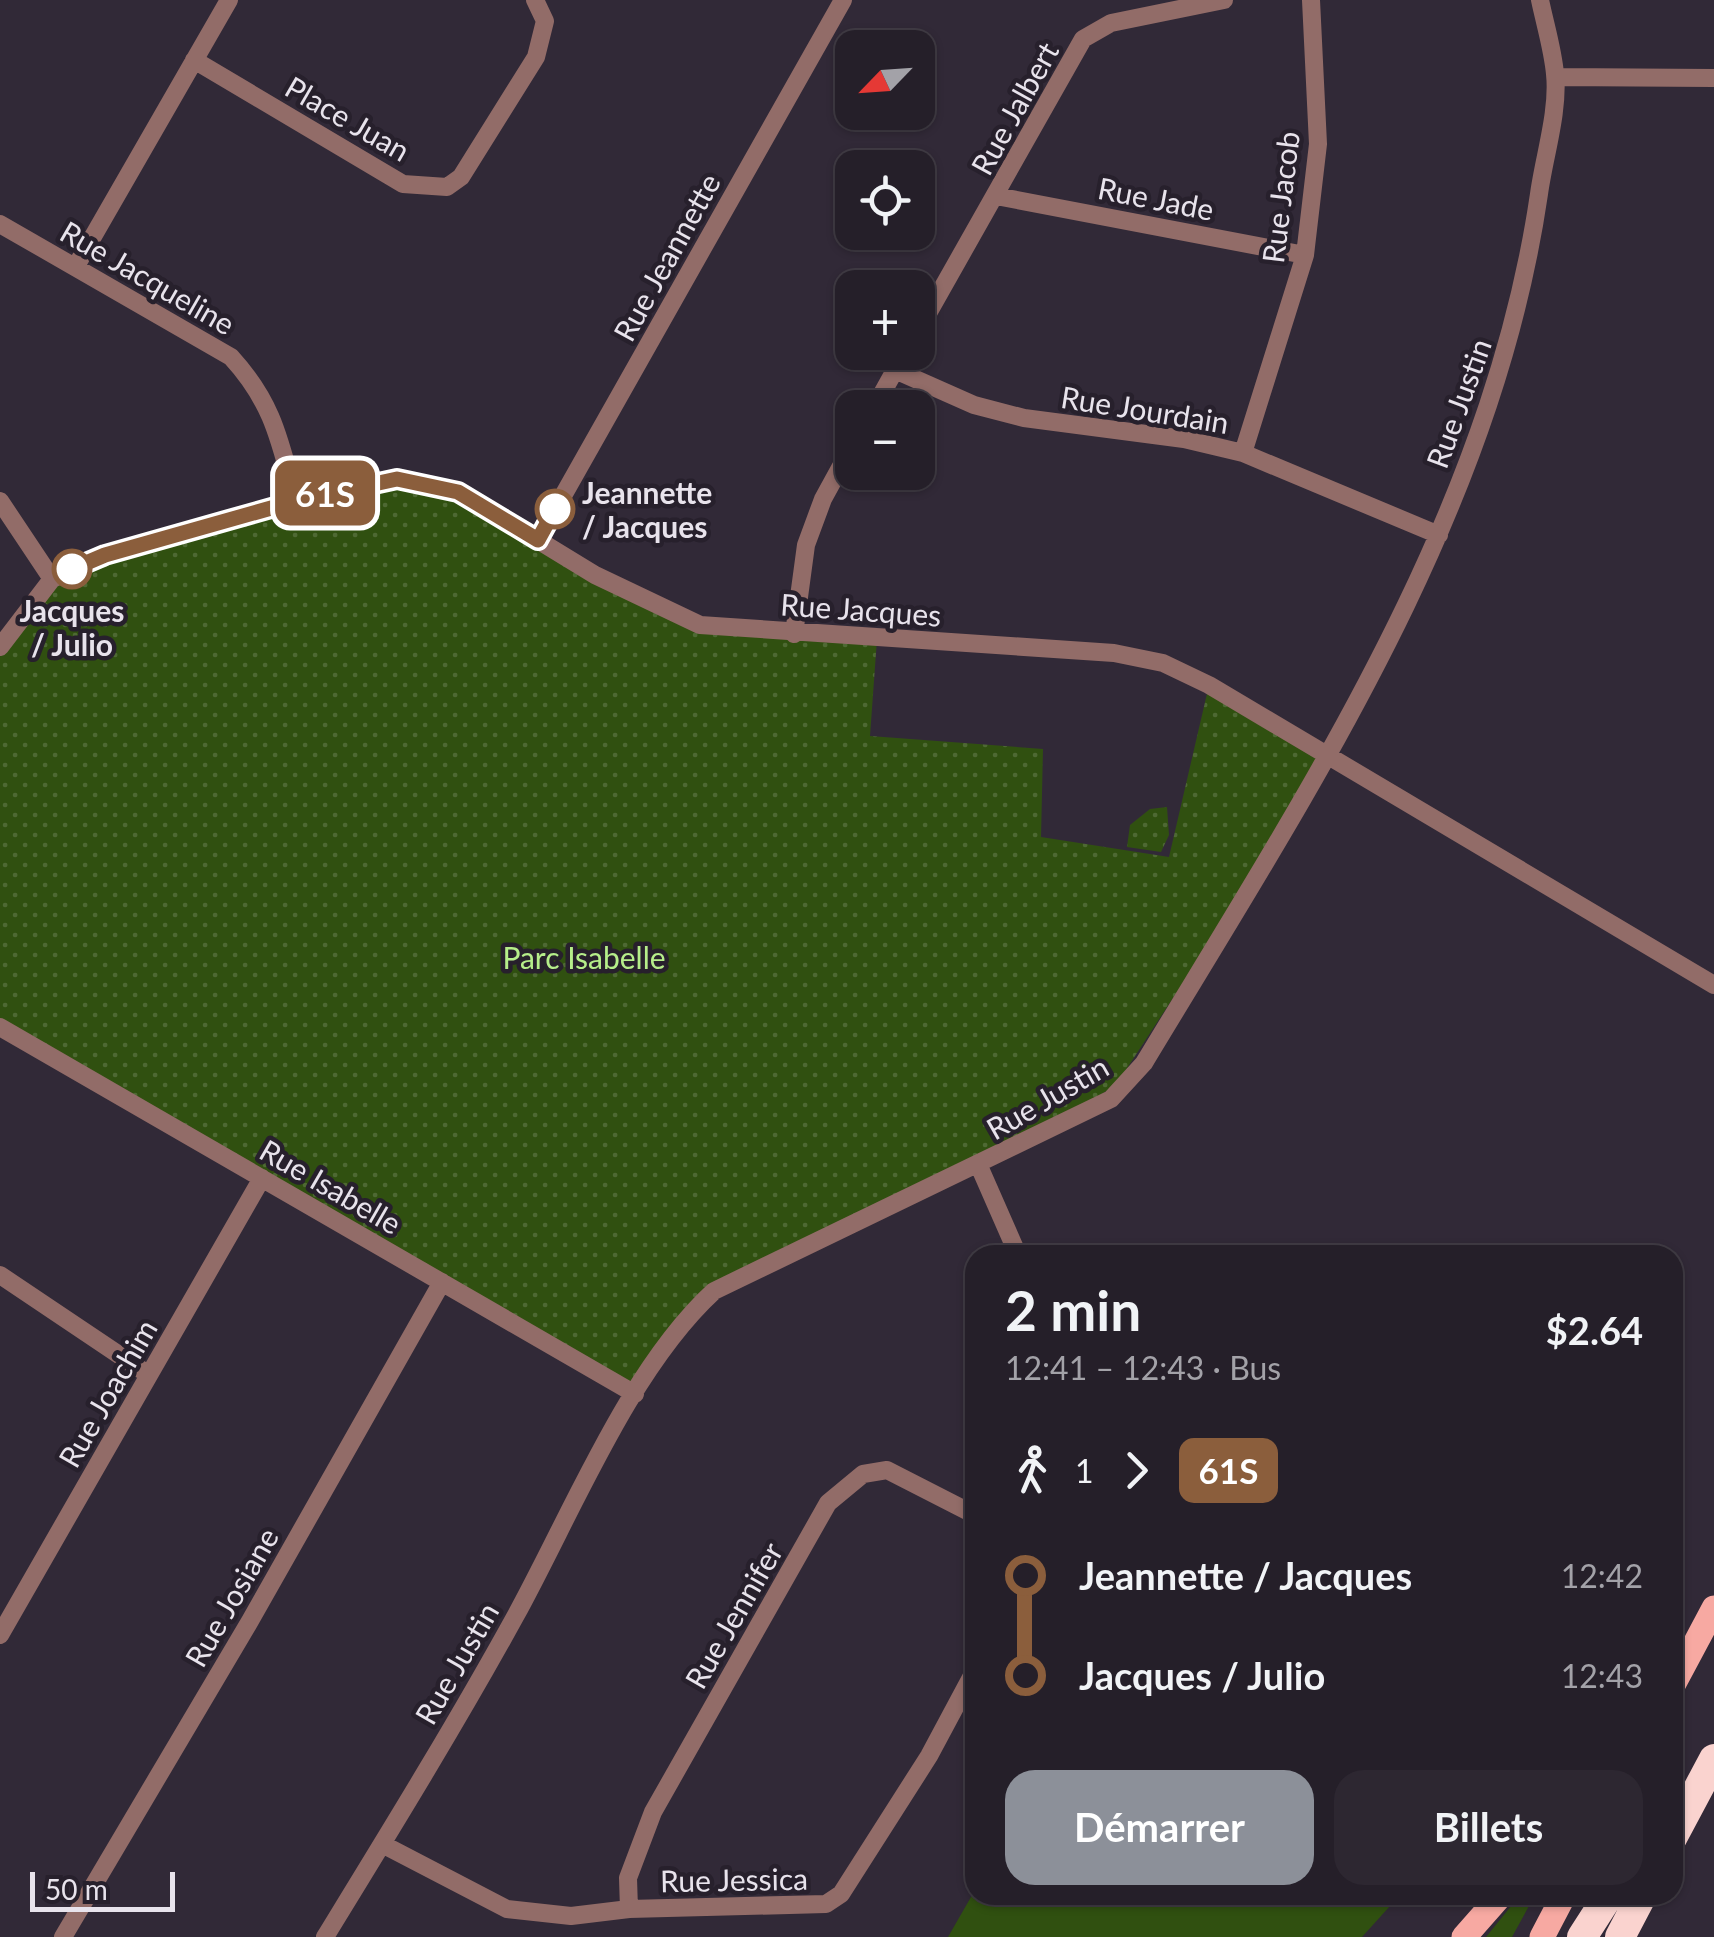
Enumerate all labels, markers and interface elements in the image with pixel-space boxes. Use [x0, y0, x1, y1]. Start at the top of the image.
north arrow [835, 30, 935, 130]
map controls [835, 30, 935, 490]
street label: Rue Jalbert [963, 35, 1065, 181]
street label: Place Juan [280, 68, 416, 168]
street label: Rue Jacob [1254, 129, 1306, 265]
button: locate [835, 150, 935, 250]
street label: Rue Jeannette [605, 167, 727, 347]
street label: Rue Jade [1095, 169, 1217, 227]
street label: Rue Jacqueline [55, 213, 241, 341]
button: + [835, 270, 935, 370]
street label: Rue Justin [1418, 334, 1498, 472]
street label: Rue Jourdain [1059, 378, 1231, 440]
button: − [835, 390, 935, 490]
line badge: 61S [268, 460, 382, 526]
text: 61S [295, 472, 355, 514]
place label: Jeannette / Jacques [582, 474, 712, 544]
marker: Jeannette / Jacques [536, 490, 574, 528]
marker: Jacques / Julio [53, 550, 91, 588]
street label: Rue Jacques [779, 585, 943, 633]
place label: Jacques / Julio [20, 592, 125, 662]
park label: Parc Isabelle [502, 939, 666, 975]
street label: Rue Justin [980, 1048, 1114, 1146]
street label: Rue Isabelle [254, 1131, 408, 1241]
text: 2 min [1005, 1277, 1141, 1343]
text: $2.64 [1546, 1307, 1643, 1353]
street label: Rue Joachim [50, 1313, 164, 1473]
text: 12:41 – 12:43 · Bus [1005, 1348, 1281, 1387]
icon: walk [1005, 1443, 1060, 1498]
icon: forward [1109, 1443, 1164, 1498]
text: 61S [1199, 1449, 1258, 1491]
text: 1 [1075, 1451, 1094, 1490]
street label: Rue Josiane [177, 1521, 285, 1673]
street label: Rue Jennifer [677, 1535, 789, 1695]
text: Jeannette / Jacques [1079, 1552, 1412, 1598]
text: 12:42 [1561, 1556, 1643, 1595]
street label: Rue Justin [407, 1596, 505, 1730]
text: Jacques / Julio [1079, 1652, 1325, 1698]
text: 12:43 [1561, 1656, 1643, 1695]
button: Démarrer [1005, 1770, 1314, 1885]
button: Billets [1334, 1770, 1643, 1885]
street label: Rue Jessica [660, 1860, 808, 1898]
scale bar [30, 1867, 175, 1912]
text: 50 m [45, 1872, 108, 1906]

